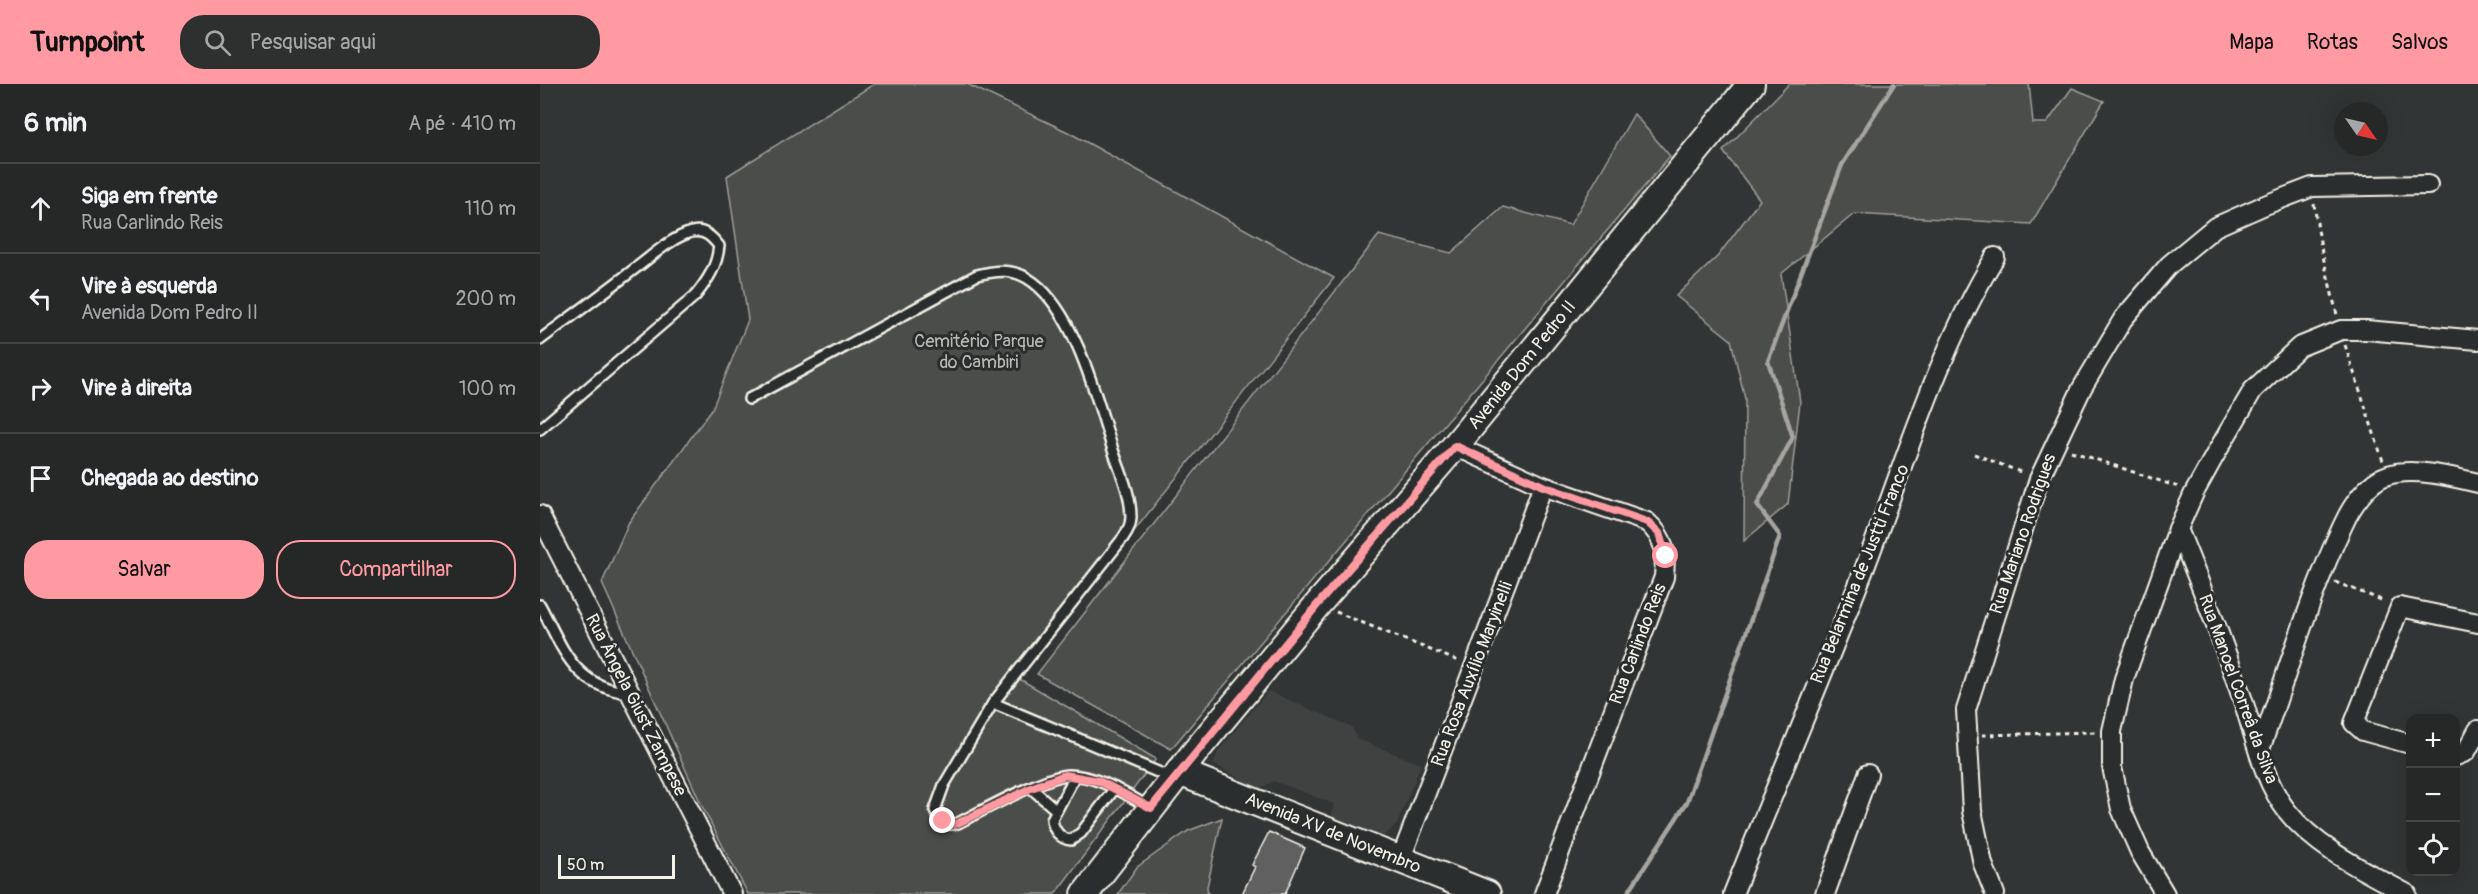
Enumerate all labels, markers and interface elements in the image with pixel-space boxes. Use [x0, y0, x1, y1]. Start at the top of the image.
search box [180, 15, 600, 69]
text: Turnpoint [30, 25, 144, 60]
icon: search [201, 26, 234, 59]
text: Pesquisar aqui [249, 28, 376, 56]
text: Mapa [2229, 29, 2274, 56]
text: Rotas [2307, 29, 2358, 56]
text: Salvos [2391, 29, 2448, 56]
north arrow [2334, 102, 2388, 156]
text: 6 min [24, 107, 87, 139]
text: A pé · 410 m [408, 111, 516, 136]
text: Siga em frente [81, 182, 217, 210]
icon: ahead [24, 192, 57, 225]
text: 110 m [465, 196, 516, 221]
text: Rua Carlindo Reis [81, 210, 223, 235]
text: Vire à esquerda [81, 272, 217, 300]
icon: left [24, 282, 57, 315]
text: 200 m [455, 286, 516, 311]
street label: Avenida Dom Pedro II [1463, 296, 1581, 434]
text: Avenida Dom Pedro II [81, 300, 258, 325]
park label: Cemitério Parque do Cambiri [914, 330, 1044, 374]
icon: right [24, 372, 57, 405]
text: Vire à direita [81, 374, 192, 402]
text: 100 m [459, 376, 516, 401]
street label: Rua Mariano Rodrigues [1985, 451, 2061, 617]
street label: Rua Belarmina de Justti Franco [1805, 461, 1915, 687]
icon: arrive [24, 462, 57, 495]
text: Chegada ao destino [81, 464, 259, 492]
button: Salvar [24, 540, 264, 599]
button: Compartilhar [276, 540, 516, 599]
route start [1652, 542, 1678, 568]
street label: Rua Rosa Auxílio Maryinelli [1426, 578, 1518, 770]
street label: Rua Carlindo Reis [1604, 580, 1672, 708]
street label: Rua Manoel Correâ da Silva [2193, 591, 2283, 787]
street label: Rua Ângela Giust Zampese [580, 610, 692, 800]
map controls [2406, 714, 2460, 876]
button: + [2406, 714, 2460, 768]
button: − [2406, 768, 2460, 822]
street label: Avenida XV de Novembro [1242, 787, 1425, 879]
route end [929, 807, 955, 833]
button: locate [2406, 822, 2460, 876]
scale bar [558, 852, 675, 880]
text: 50 m [567, 855, 604, 875]

